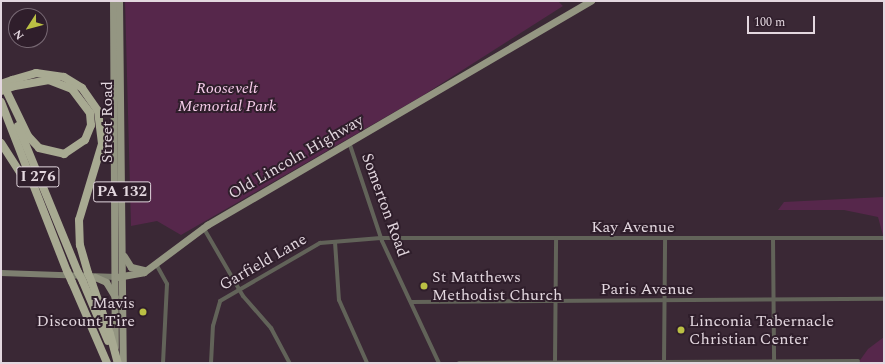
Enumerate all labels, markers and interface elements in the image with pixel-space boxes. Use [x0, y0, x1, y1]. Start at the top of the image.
north arrow [8, 8, 48, 48]
scale bar [749, 8, 817, 34]
text: 100 m [754, 13, 785, 32]
text: N [9, 26, 28, 43]
park label: Roosevelt Memorial Park [178, 78, 276, 116]
street label: Street Road [97, 81, 117, 163]
street label: Old Lincoln Highway [225, 111, 367, 203]
street label: Somerton Road [357, 151, 413, 259]
road number: I 276 [16, 164, 60, 190]
road number: PA 132 [93, 179, 151, 205]
street label: Kay Avenue [591, 217, 675, 237]
street label: Garfield Lane [216, 229, 310, 295]
place label: St Matthews Methodist Church [432, 267, 562, 305]
street label: Paris Avenue [601, 279, 693, 299]
marker: St Matthews Methodist Church [419, 281, 429, 291]
place label: Mavis Discount Tire [37, 293, 135, 331]
marker: Mavis Discount Tire [138, 307, 148, 317]
place label: Linconia Tabernacle Christian Center [689, 311, 834, 349]
marker: Linconia Tabernacle Christian Center [676, 325, 686, 335]

